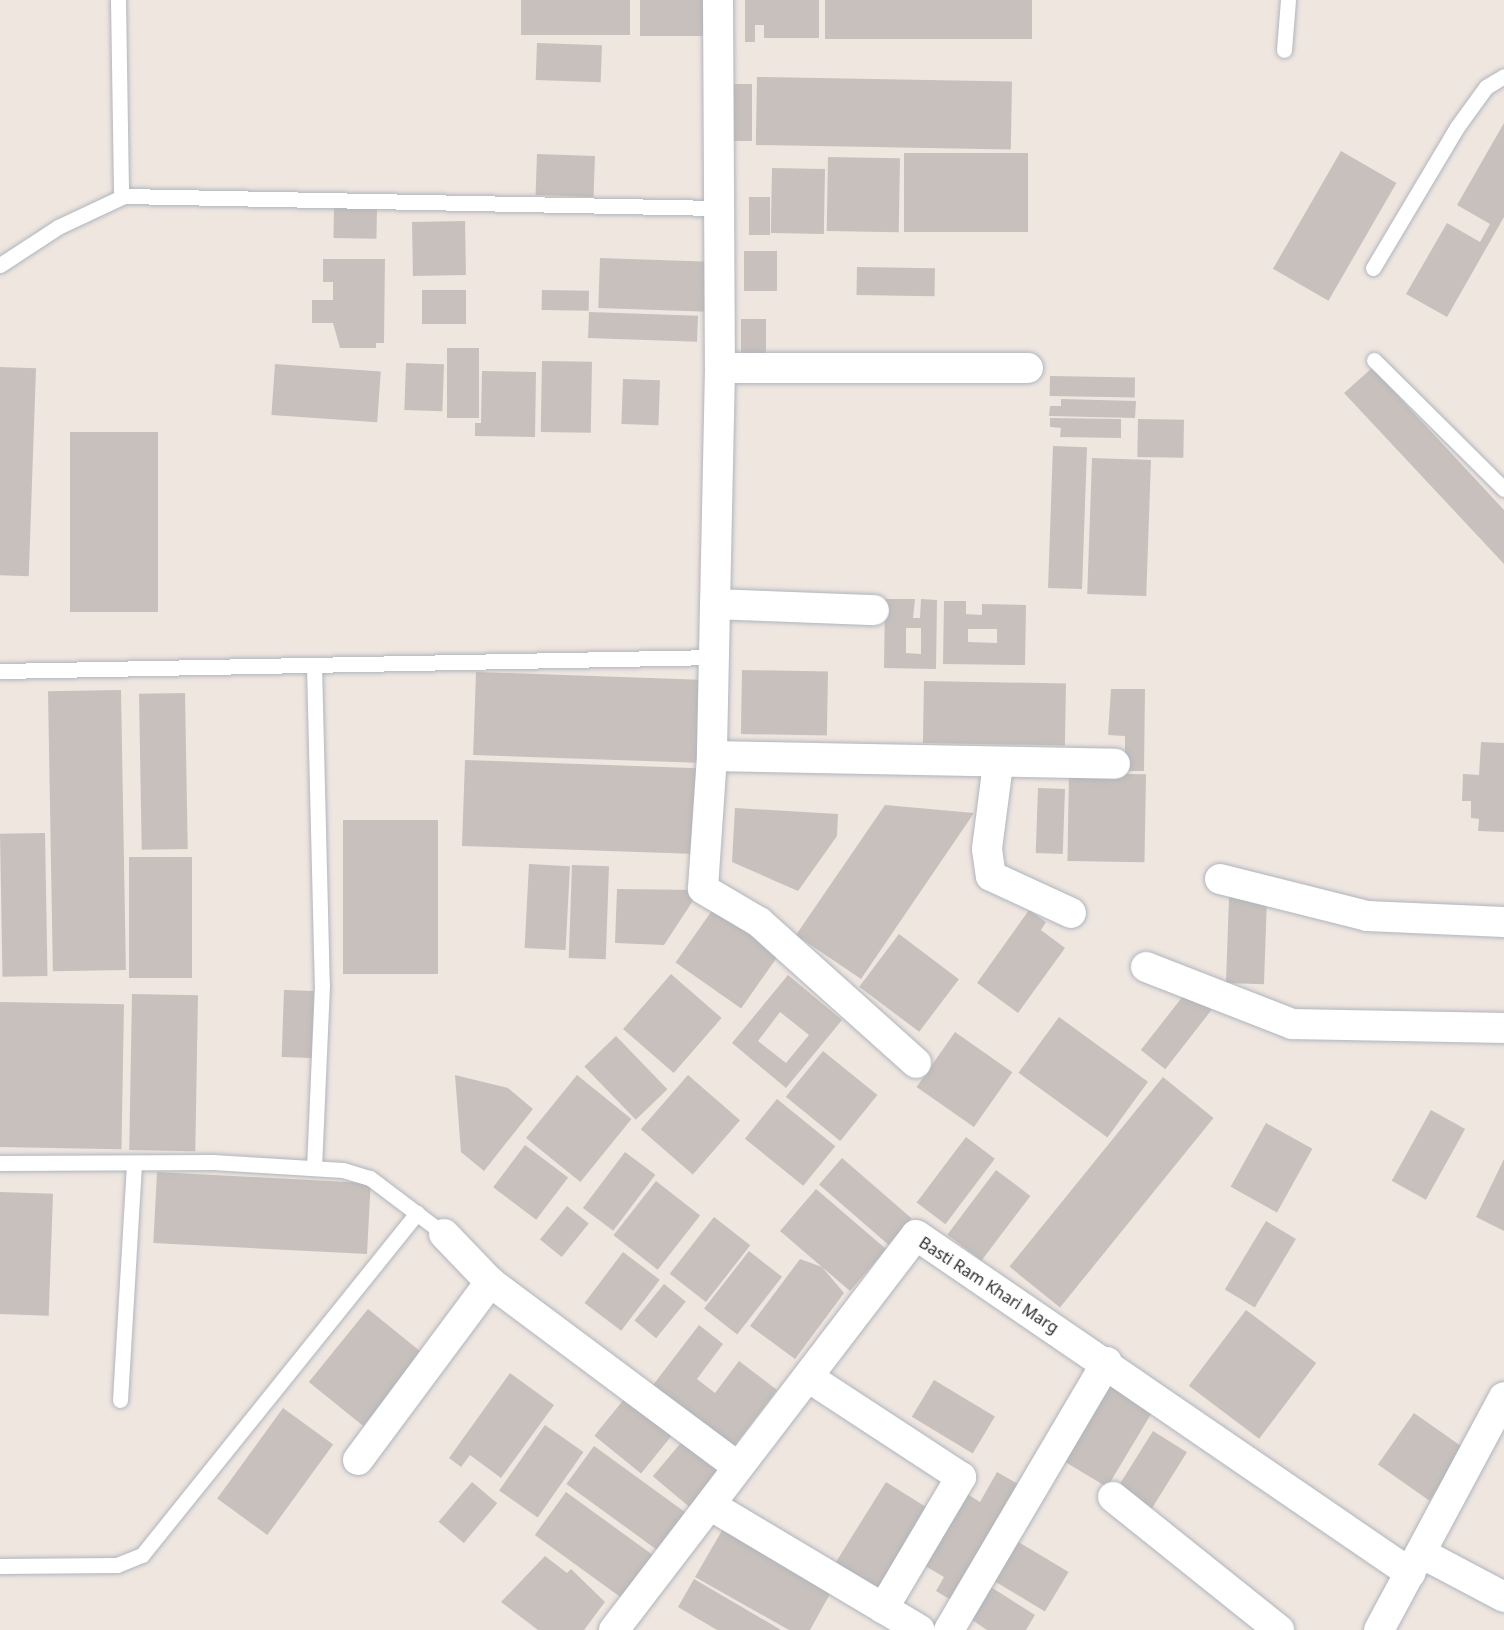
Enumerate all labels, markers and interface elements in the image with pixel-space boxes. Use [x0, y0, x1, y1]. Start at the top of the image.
street label: Basti Ram Khari Marg [916, 1233, 1062, 1337]

